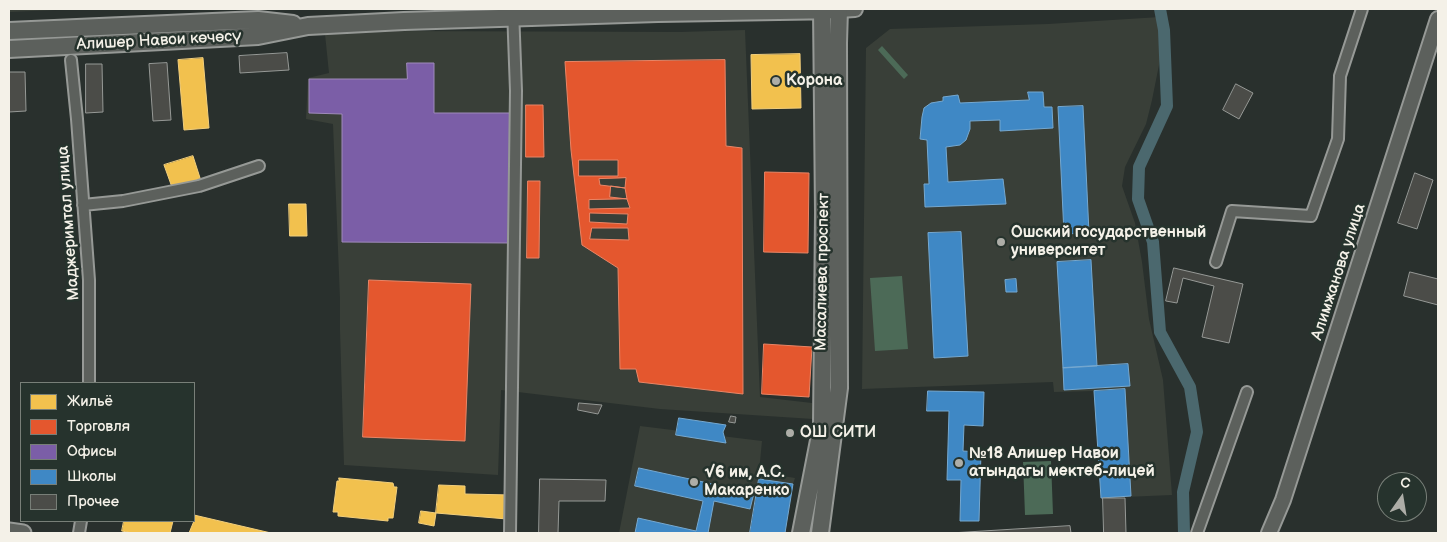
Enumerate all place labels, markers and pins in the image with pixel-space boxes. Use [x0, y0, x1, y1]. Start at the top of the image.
place label: Корона [786, 71, 842, 91]
marker: Корона [770, 75, 782, 87]
place label: Ошский государственный университет [1011, 223, 1206, 261]
marker: Ошский государственный университет [995, 236, 1007, 248]
place label: ОШ СИТИ [800, 423, 876, 443]
marker: ОШ СИТИ [784, 427, 796, 439]
place label: №18 Алишер Навои атындагы мектеб-лицей [969, 444, 1155, 482]
marker: №18 Алишер Навои атындагы мектеб-лицей [953, 457, 965, 469]
place label: √6 им, А.С. Макаренко [704, 463, 789, 501]
marker: √6 им, А.С. Макаренко [688, 476, 700, 488]

